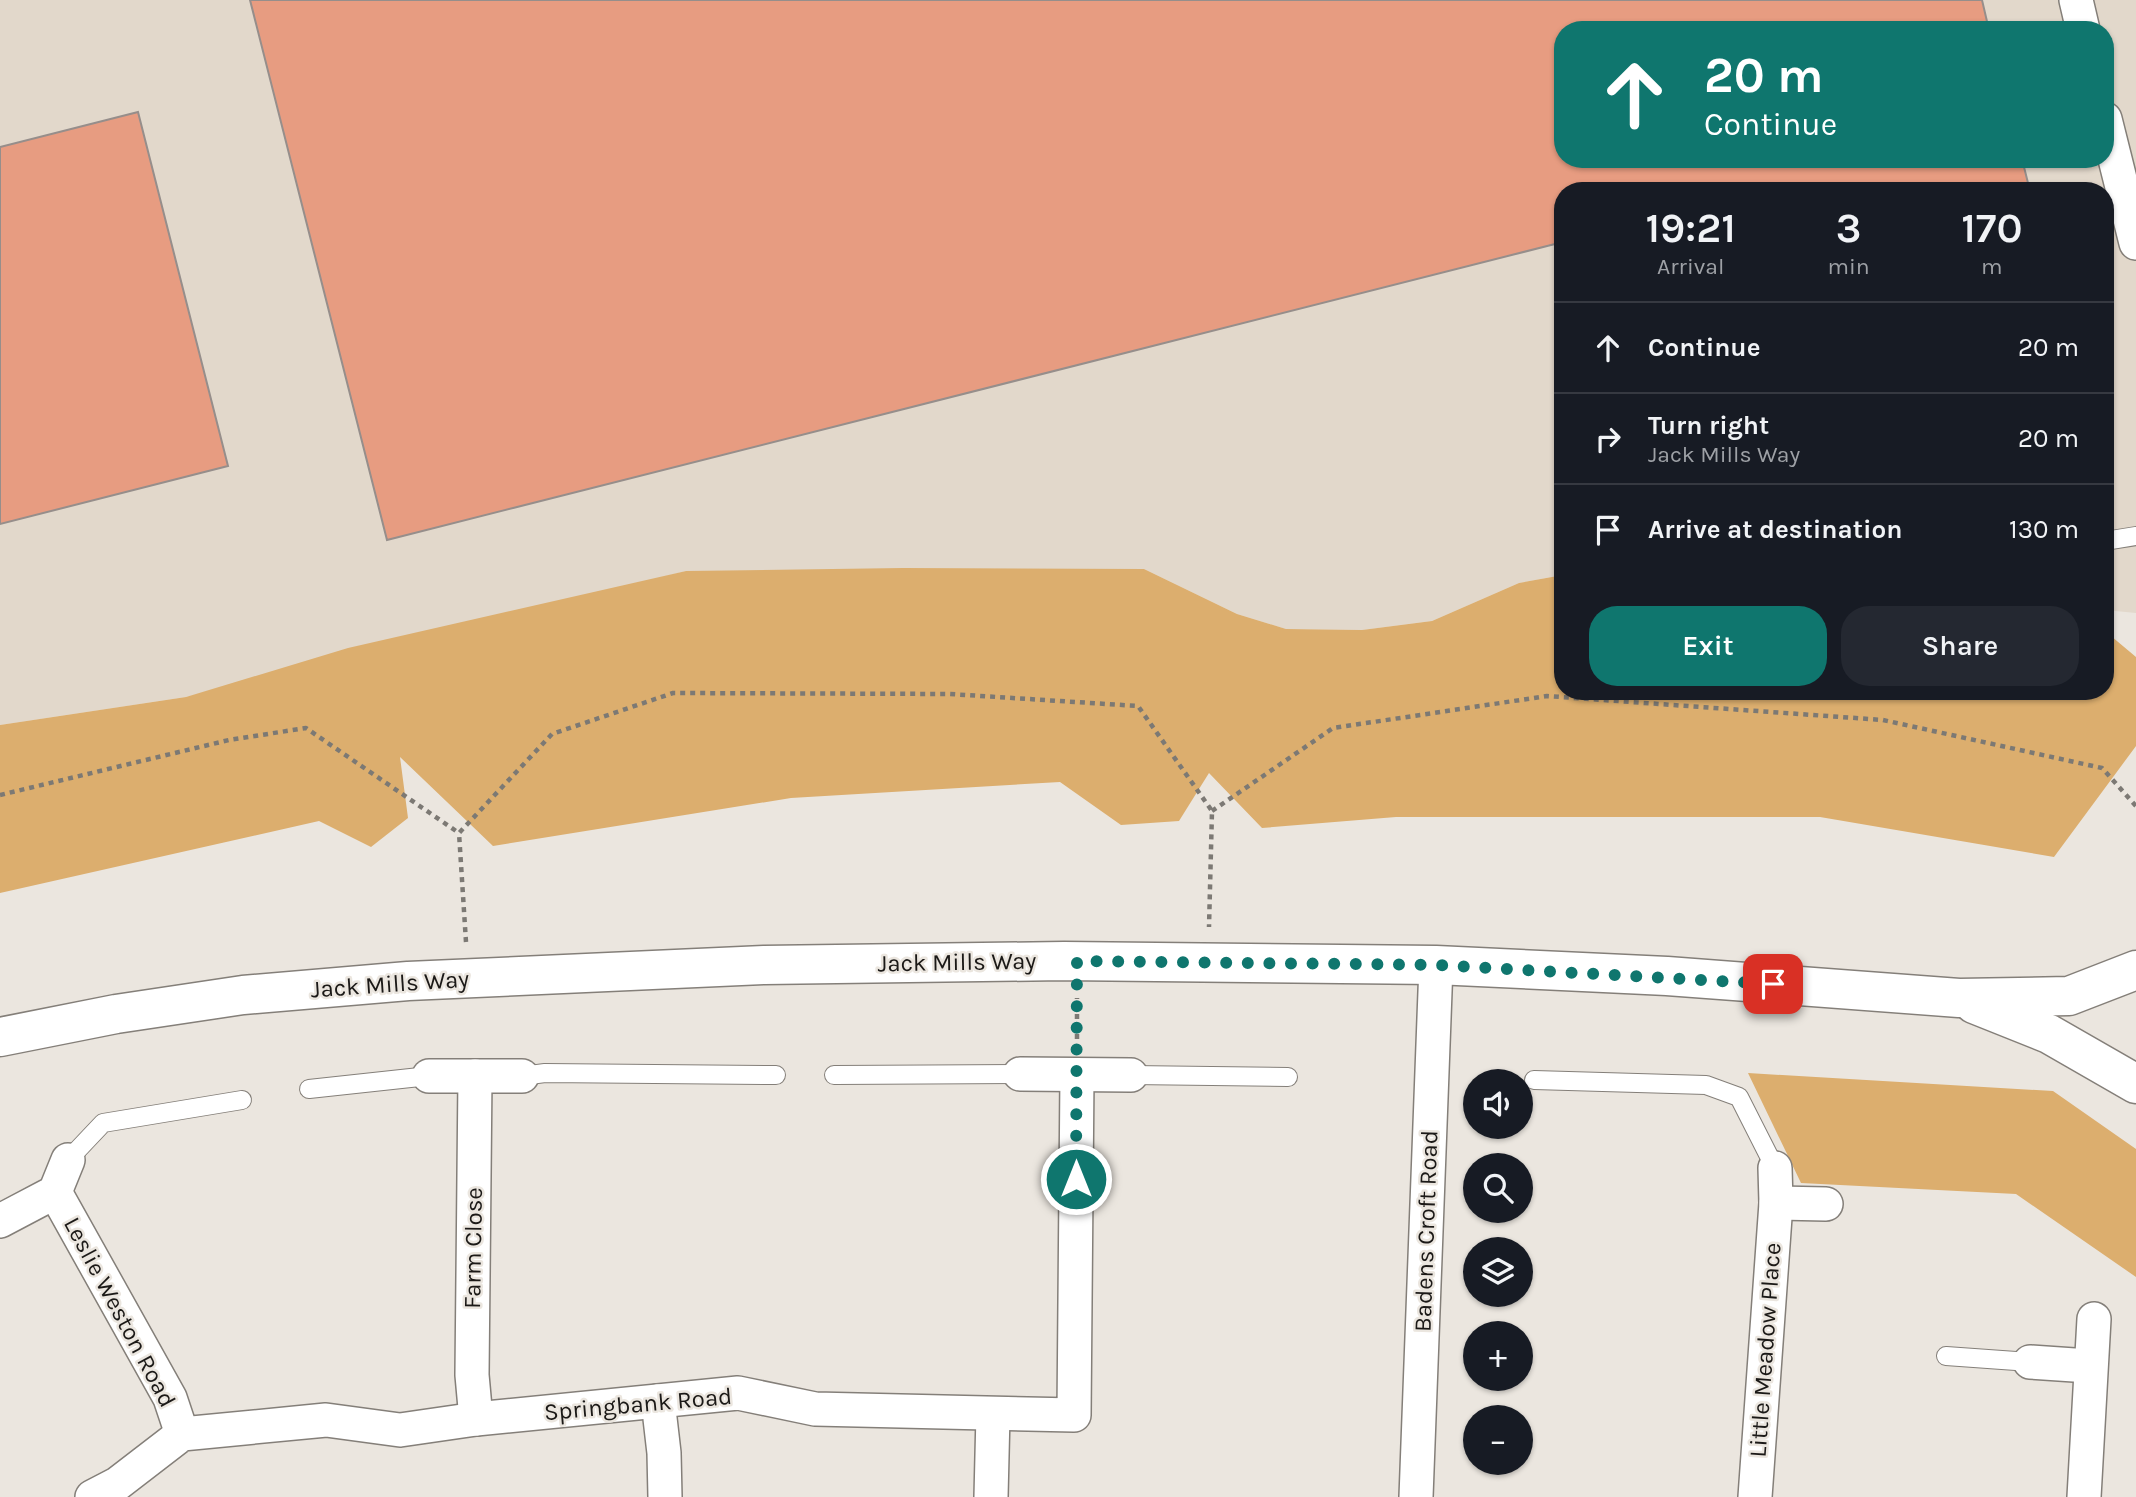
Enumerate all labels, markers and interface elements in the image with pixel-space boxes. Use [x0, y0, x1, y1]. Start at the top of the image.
text: 20 m [1704, 47, 1824, 104]
icon: ahead [1589, 49, 1680, 140]
text: Continue [1704, 106, 1837, 143]
text: 19:21 [1645, 203, 1736, 253]
text: 3 [1836, 203, 1861, 253]
text: 170 [1961, 203, 2023, 253]
text: Arrival [1657, 253, 1724, 280]
text: min [1827, 253, 1870, 280]
text: m [1981, 253, 2003, 280]
icon: ahead [1589, 329, 1627, 367]
text: Continue [1648, 332, 1760, 363]
text: 20 m [2018, 332, 2079, 363]
text: Turn right [1648, 410, 1769, 441]
icon: right [1589, 420, 1627, 458]
text: 20 m [2018, 423, 2079, 454]
text: Jack Mills Way [1648, 441, 1800, 468]
icon: arrive [1589, 511, 1627, 549]
text: Arrive at destination [1648, 514, 1902, 545]
text: 130 m [2009, 514, 2079, 545]
button: Exit [1589, 606, 1827, 686]
button: Share [1841, 606, 2079, 686]
street label: Jack Mills Way [877, 947, 1037, 977]
pin [1743, 954, 1803, 1014]
street label: Jack Mills Way [310, 964, 470, 1004]
icon: arrive [1754, 965, 1792, 1003]
map controls [1463, 1069, 1533, 1475]
button: sound [1463, 1069, 1533, 1139]
street label: Badens Croft Road [1408, 1129, 1444, 1333]
position arrow [1039, 1142, 1113, 1216]
button: search [1463, 1153, 1533, 1223]
street label: Farm Close [458, 1187, 488, 1309]
street label: Leslie Weston Road [58, 1212, 182, 1412]
button: layers [1463, 1237, 1533, 1307]
street label: Little Meadow Place [1744, 1242, 1786, 1458]
button: + [1463, 1321, 1533, 1391]
street label: Springbank Road [543, 1382, 733, 1426]
button: − [1463, 1405, 1533, 1475]

